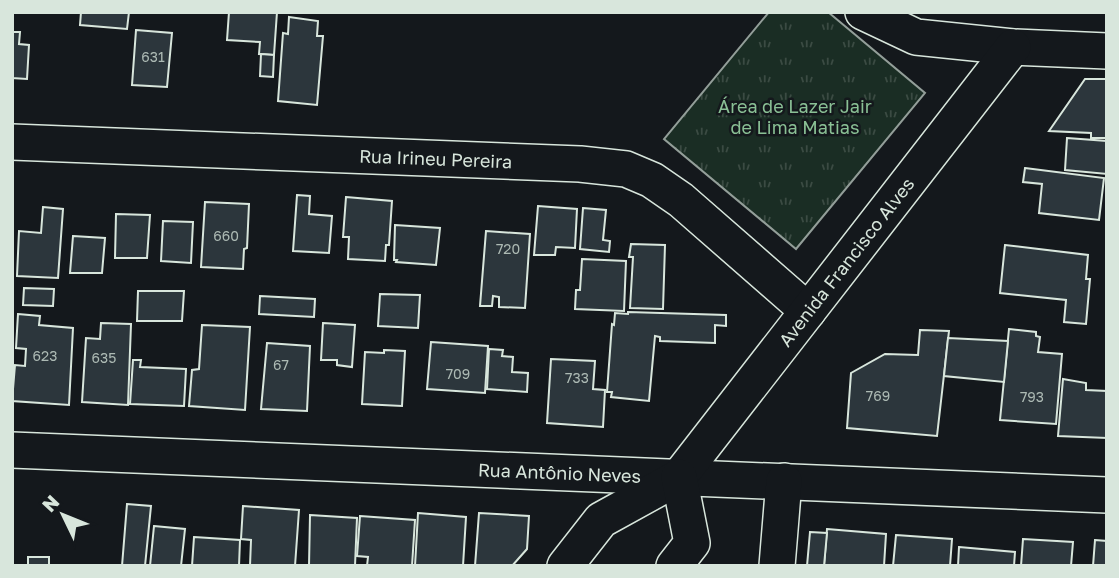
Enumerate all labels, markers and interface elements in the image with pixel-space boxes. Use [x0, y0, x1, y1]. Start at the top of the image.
house number: 631 [141, 48, 165, 65]
park label: Área de Lazer Jair de Lima Matias [718, 95, 872, 138]
street label: Rua Irineu Pereira [359, 144, 513, 172]
street label: Avenida Francisco Alves [774, 173, 919, 351]
house number: 660 [213, 227, 239, 244]
house number: 720 [496, 240, 520, 257]
house number: 623 [33, 347, 57, 364]
house number: 635 [92, 349, 116, 366]
house number: 67 [273, 356, 289, 373]
house number: 709 [446, 365, 470, 382]
house number: 733 [565, 369, 589, 386]
house number: 769 [866, 387, 890, 404]
house number: 793 [1020, 388, 1044, 405]
street label: Rua Antônio Neves [478, 458, 641, 487]
north arrow [28, 480, 98, 550]
text: N [37, 490, 64, 516]

